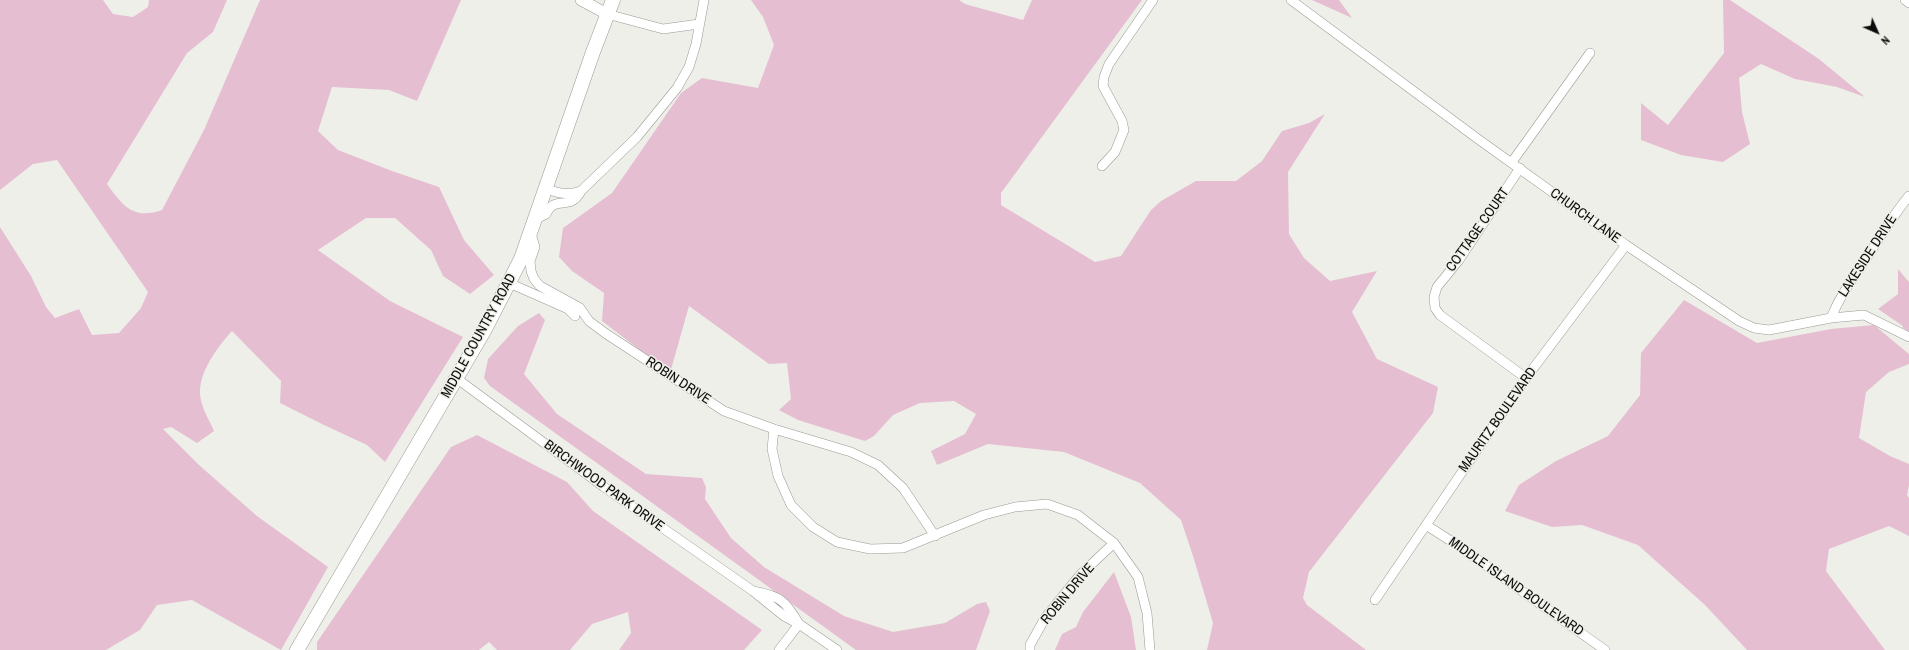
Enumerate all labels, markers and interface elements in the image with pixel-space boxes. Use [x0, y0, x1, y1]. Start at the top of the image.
north arrow [1857, 12, 1897, 52]
text: N [1878, 33, 1893, 48]
street label: COTTAGE COURT [1443, 185, 1513, 275]
street label: CHURCH LANE [1547, 185, 1623, 247]
street label: LAKESIDE DRIVE [1835, 212, 1901, 300]
street label: MIDDLE COUNTRY ROAD [438, 271, 520, 401]
street label: ROBIN DRIVE [642, 354, 714, 408]
street label: MAURITZ BOULEVARD [1456, 364, 1540, 476]
street label: BIRCHWOOD PARK DRIVE [541, 437, 667, 535]
street label: MIDDLE ISLAND BOULEVARD [1445, 534, 1587, 640]
street label: ROBIN DRIVE [1038, 560, 1098, 628]

